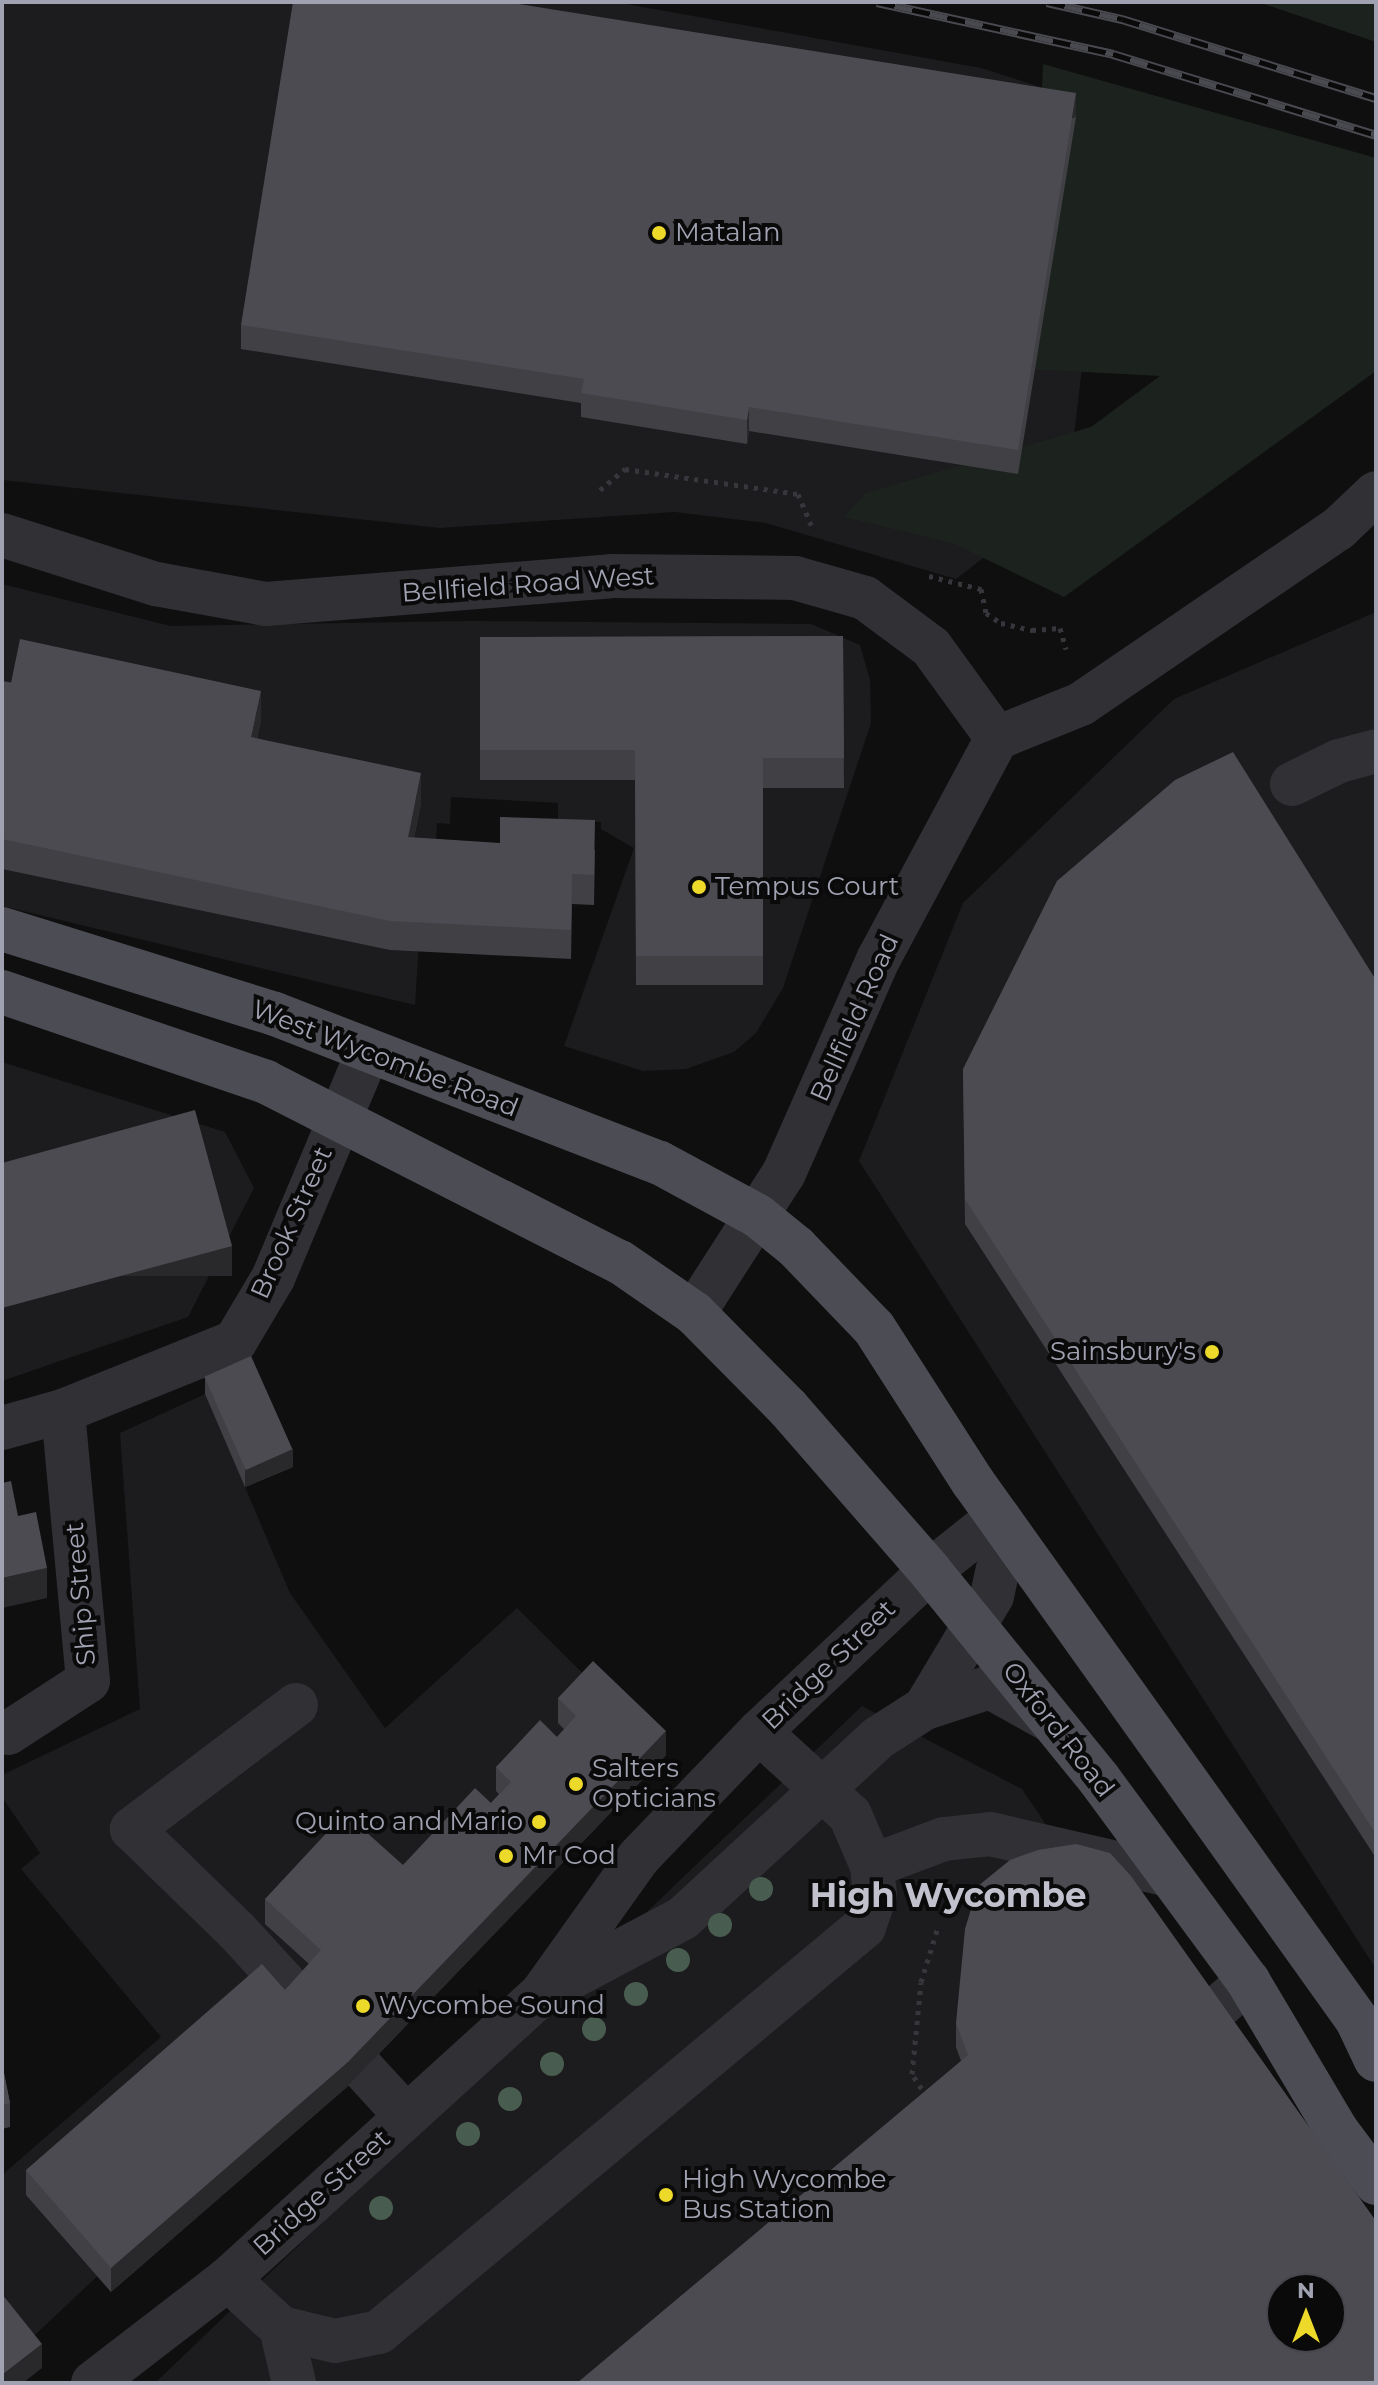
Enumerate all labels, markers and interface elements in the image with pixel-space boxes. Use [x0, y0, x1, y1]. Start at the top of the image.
place label: Matalan [675, 217, 780, 249]
marker: Matalan [650, 224, 668, 242]
street label: Bellfield Road West [401, 561, 655, 609]
place label: Tempus Court [715, 871, 899, 903]
marker: Tempus Court [690, 878, 708, 896]
street label: Bellfield Road [804, 929, 906, 1107]
street label: West Wycombe Road [248, 994, 522, 1124]
street label: Brook Street [245, 1142, 339, 1304]
place label: Sainsbury's [1050, 1336, 1196, 1368]
marker: Sainsbury's [1203, 1343, 1221, 1361]
street label: Ship Street [59, 1521, 103, 1667]
street label: Bridge Street [756, 1594, 902, 1736]
street label: Oxford Road [996, 1656, 1120, 1804]
place label: Salters Opticians [592, 1753, 716, 1814]
marker: Salters Opticians [567, 1775, 585, 1793]
place label: Quinto and Mario [295, 1806, 523, 1838]
marker: Quinto and Mario [530, 1813, 548, 1831]
place label: Mr Cod [522, 1840, 616, 1872]
marker: Mr Cod [497, 1847, 515, 1865]
district label: High Wycombe [810, 1876, 1086, 1916]
place label: Wycombe Sound [379, 1990, 605, 2022]
marker: Wycombe Sound [354, 1997, 372, 2015]
street label: Bridge Street [247, 2123, 397, 2263]
place label: High Wycombe Bus Station [682, 2164, 887, 2226]
marker: High Wycombe Bus Station [657, 2186, 675, 2204]
north arrow [1266, 2273, 1346, 2353]
text: N [1297, 2277, 1315, 2304]

